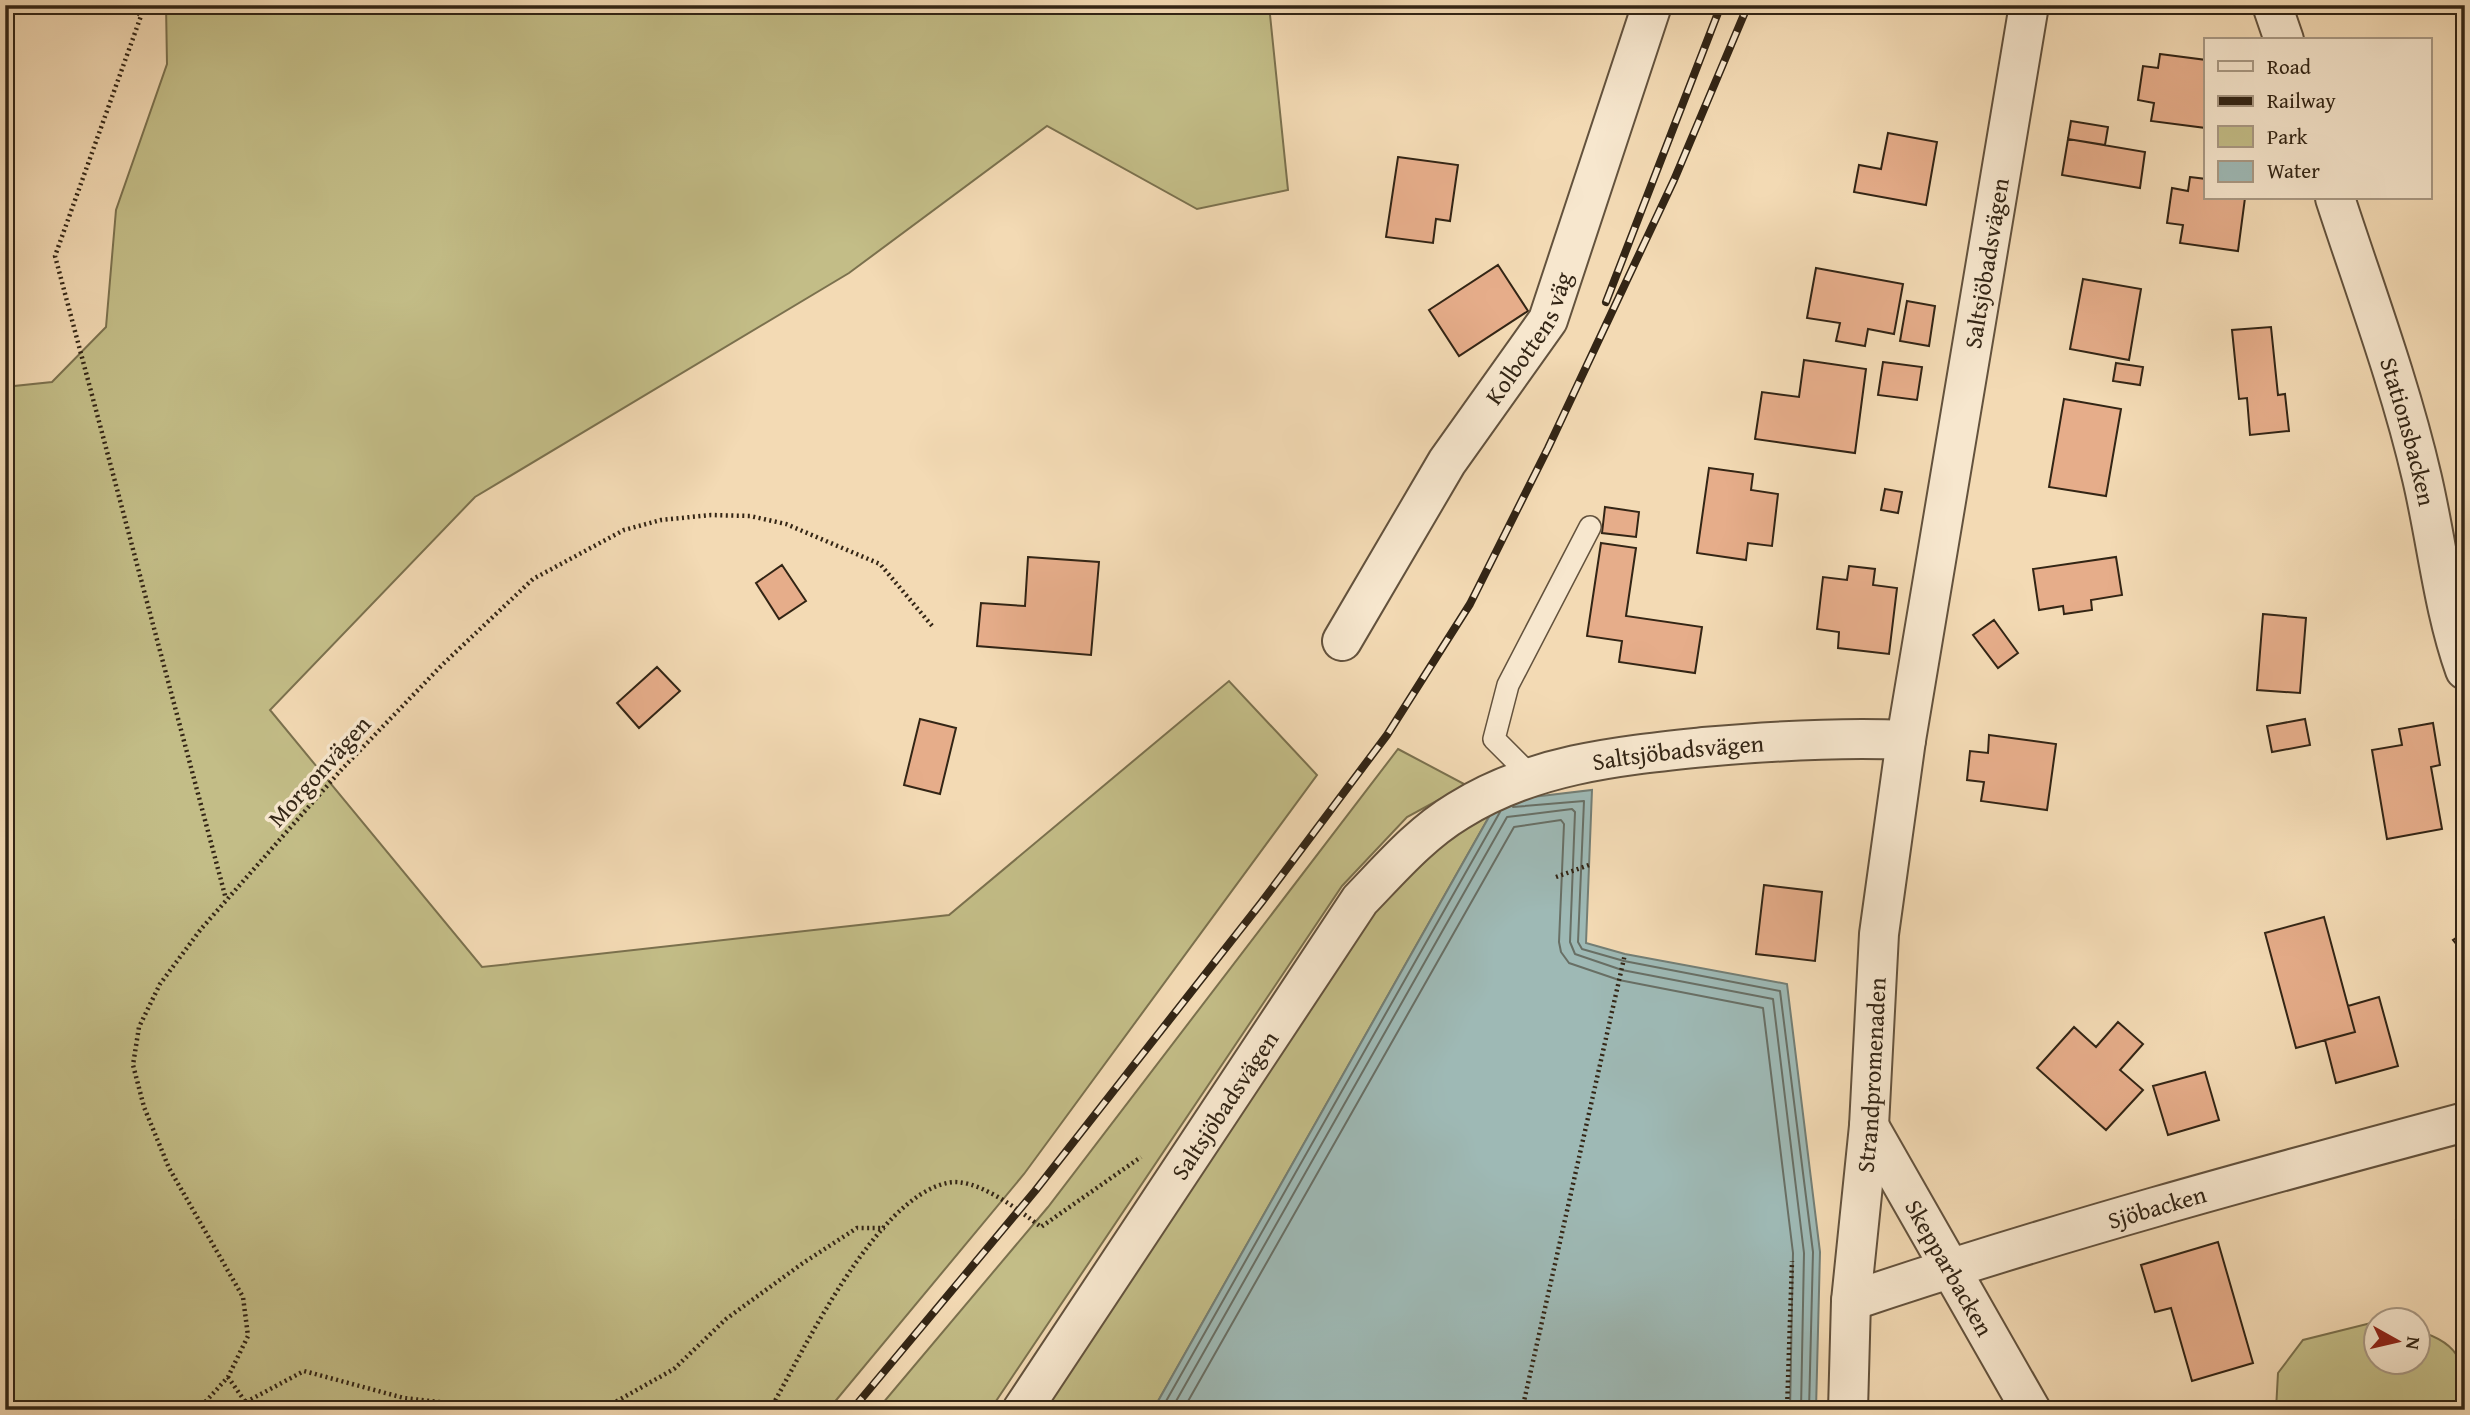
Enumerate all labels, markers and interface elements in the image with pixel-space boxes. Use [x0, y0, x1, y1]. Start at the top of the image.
legend [2204, 38, 2432, 200]
text: Road [2267, 51, 2312, 82]
text: Railway [2267, 85, 2336, 116]
text: Park [2267, 121, 2308, 152]
text: Water [2267, 155, 2320, 186]
street label: Saltsjöbadsvägen [1954, 175, 2017, 351]
street label: Kolbottens väg [1476, 267, 1580, 411]
street label: Stationsbacken [2372, 353, 2445, 509]
street label: Morgonvägen [259, 707, 379, 835]
street label: Saltsjöbadsvägen [1589, 725, 1766, 779]
street label: Strandpromenaden [1847, 976, 1894, 1174]
street label: Saltsjöbadsvägen [1162, 1023, 1287, 1187]
street label: Sjöbacken [2103, 1176, 2211, 1237]
street label: Skepparbacken [1897, 1193, 2003, 1343]
north arrow [2362, 1306, 2432, 1376]
text: N [2399, 1335, 2429, 1352]

